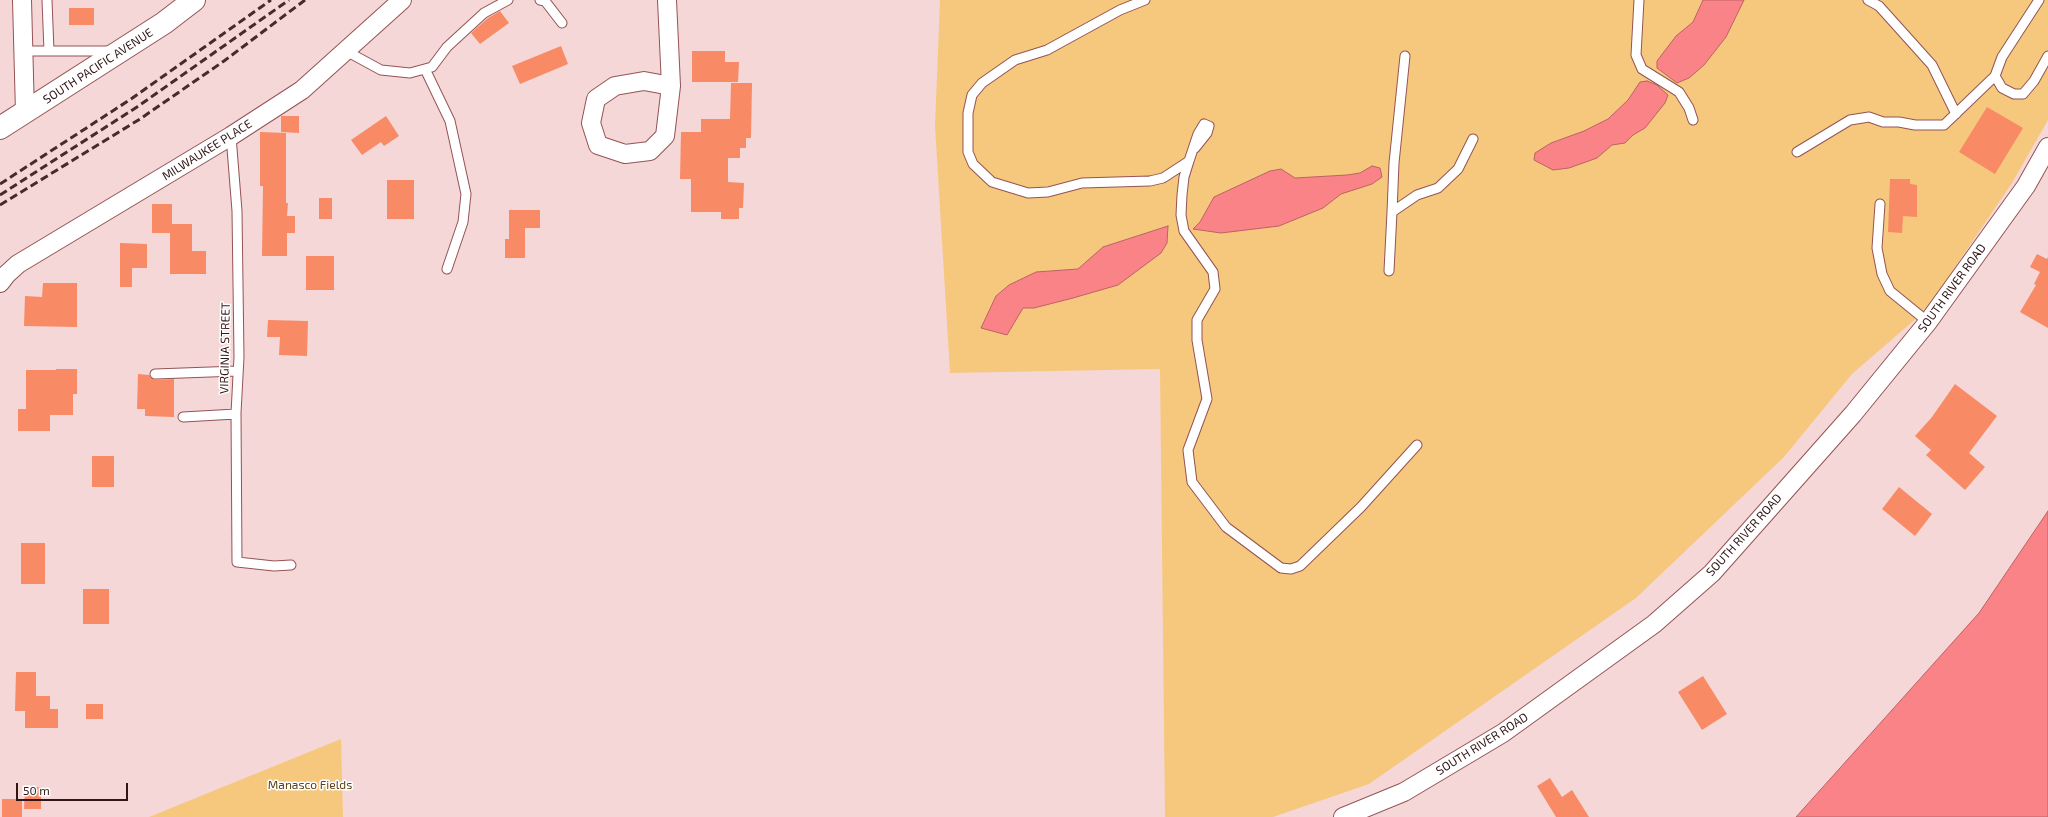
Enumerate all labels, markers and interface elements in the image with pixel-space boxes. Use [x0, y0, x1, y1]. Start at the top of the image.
street label: SOUTH PACIFIC AVENUE [40, 25, 156, 107]
street label: MILWAUKEE PLACE [159, 117, 255, 183]
street label: SOUTH RIVER ROAD [1915, 241, 1989, 335]
street label: VIRGINIA STREET [217, 302, 233, 394]
street label: SOUTH RIVER ROAD [1703, 491, 1785, 579]
street label: SOUTH RIVER ROAD [1433, 710, 1531, 778]
scale bar [18, 775, 130, 801]
park label: Manasco Fields [268, 778, 352, 792]
text: 50 m [23, 783, 50, 797]

